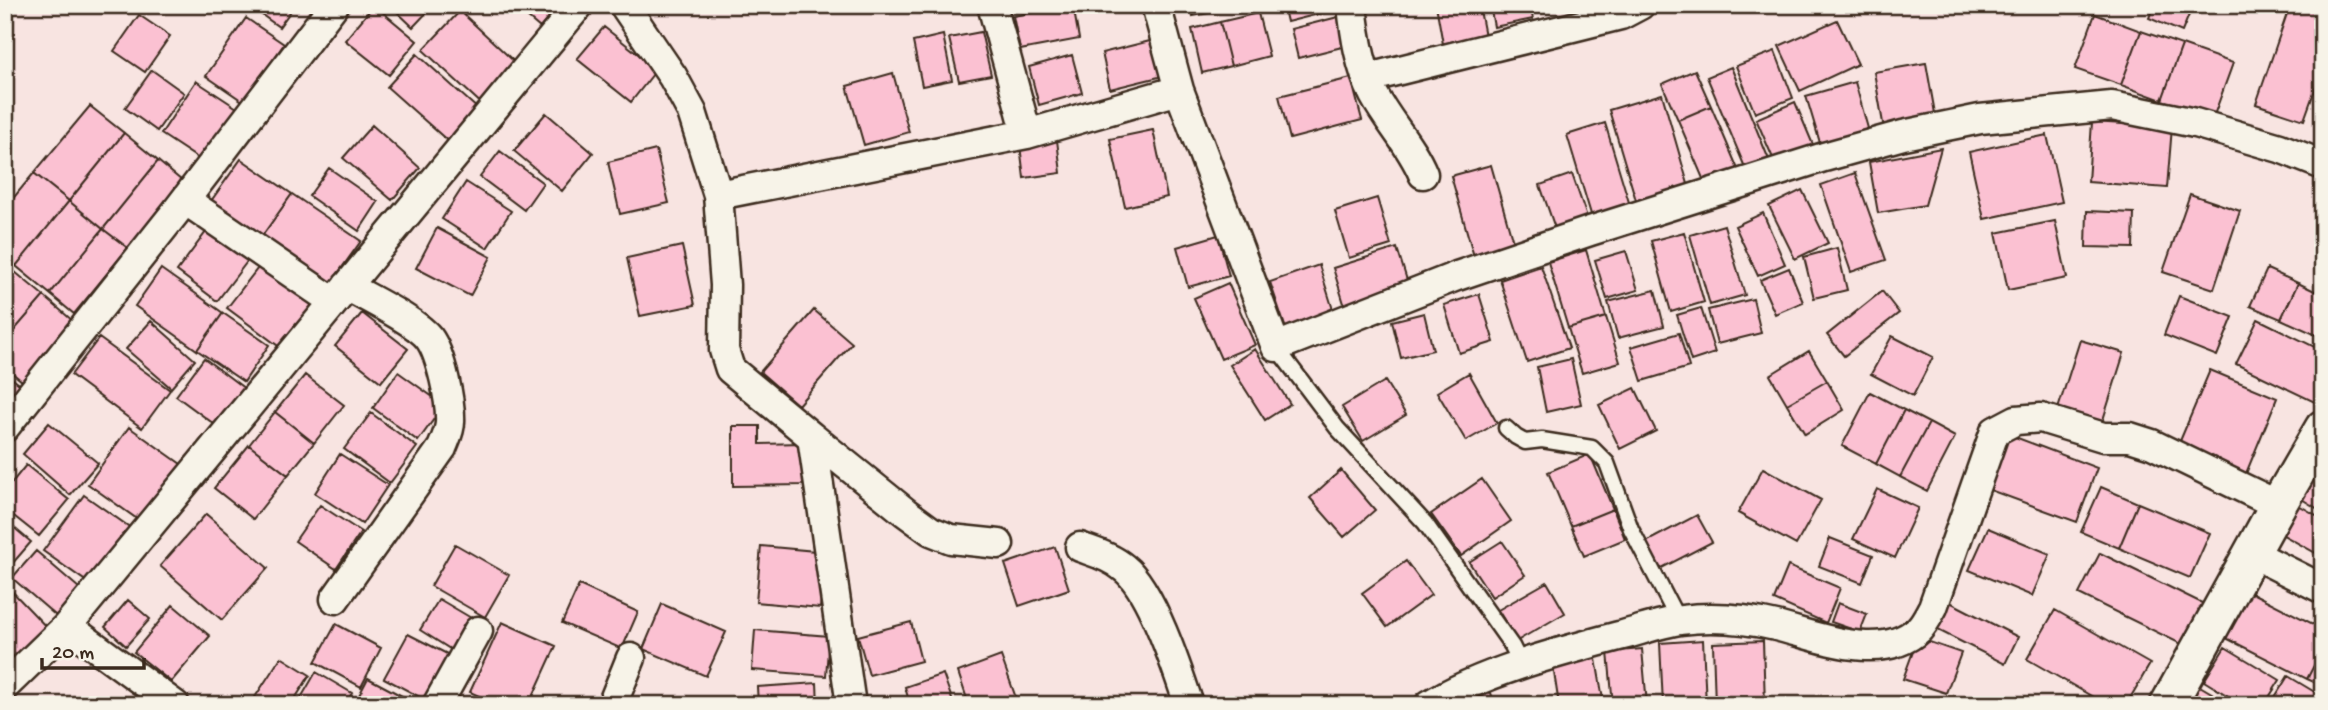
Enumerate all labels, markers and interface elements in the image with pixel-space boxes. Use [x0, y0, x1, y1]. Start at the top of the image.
scale bar [42, 626, 144, 670]
text: 20 m [52, 642, 94, 667]

